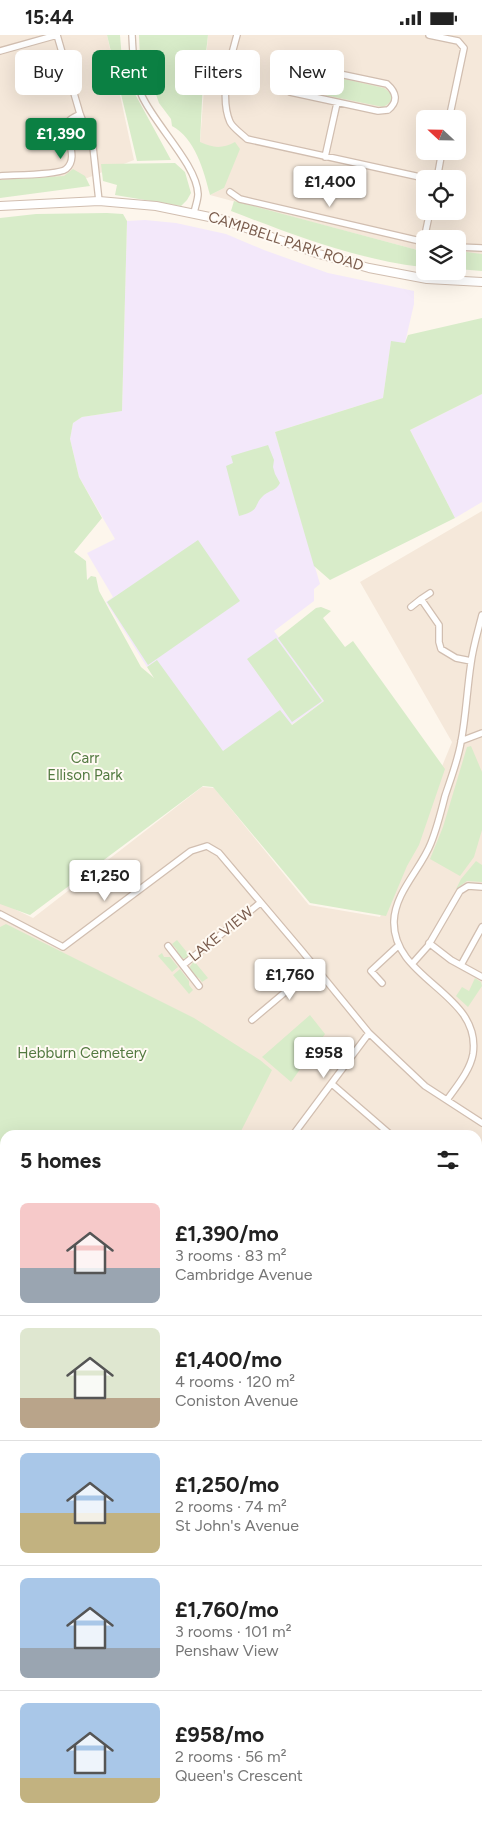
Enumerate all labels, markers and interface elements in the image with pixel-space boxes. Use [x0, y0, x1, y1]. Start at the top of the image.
text: 15:44 [25, 6, 74, 29]
chip: Buy [15, 50, 82, 95]
chip: Rent [92, 50, 165, 95]
chip: Filters [175, 50, 260, 95]
chip: New [270, 50, 344, 95]
north arrow [416, 110, 466, 160]
map controls [416, 110, 466, 280]
pin: £1,390 [20, 117, 102, 160]
text: £1,390 [37, 124, 85, 143]
pin: £1,400 [289, 165, 371, 208]
button: locate [416, 170, 466, 220]
text: £1,400 [304, 172, 356, 191]
street label: CAMPBELL PARK ROAD [206, 207, 366, 275]
button: layers [416, 230, 466, 280]
park label: Carr Ellison Park [47, 749, 123, 784]
pin: £1,250 [64, 859, 146, 902]
text: £1,250 [80, 866, 130, 885]
street label: LAKE VIEW [185, 902, 257, 965]
pin: £1,760 [249, 959, 331, 1001]
text: £1,760 [266, 965, 314, 984]
pin: £958 [294, 1037, 354, 1079]
text: £958 [305, 1043, 343, 1062]
park label: Hebburn Cemetery [17, 1044, 147, 1062]
icon: filters [434, 1146, 462, 1174]
text: 5 homes [20, 1148, 101, 1173]
text: £1,390/mo [175, 1221, 279, 1246]
icon: home [60, 1223, 120, 1283]
text: 3 rooms · 83 m² [175, 1246, 287, 1265]
text: Cambridge Avenue [175, 1265, 312, 1284]
text: £1,400/mo [175, 1347, 282, 1372]
icon: home [60, 1348, 120, 1408]
text: 4 rooms · 120 m² [175, 1372, 295, 1391]
text: Coniston Avenue [175, 1391, 298, 1410]
text: £1,250/mo [175, 1472, 279, 1497]
icon: home [60, 1473, 120, 1533]
text: 2 rooms · 74 m² [175, 1497, 287, 1516]
text: St John's Avenue [175, 1516, 299, 1535]
text: £1,760/mo [175, 1597, 279, 1622]
icon: home [60, 1598, 120, 1658]
text: 3 rooms · 101 m² [175, 1622, 291, 1641]
text: Penshaw View [175, 1641, 279, 1660]
text: £958/mo [175, 1722, 264, 1747]
icon: home [60, 1723, 120, 1783]
text: 2 rooms · 56 m² [175, 1747, 287, 1766]
text: Queen's Crescent [175, 1766, 303, 1785]

